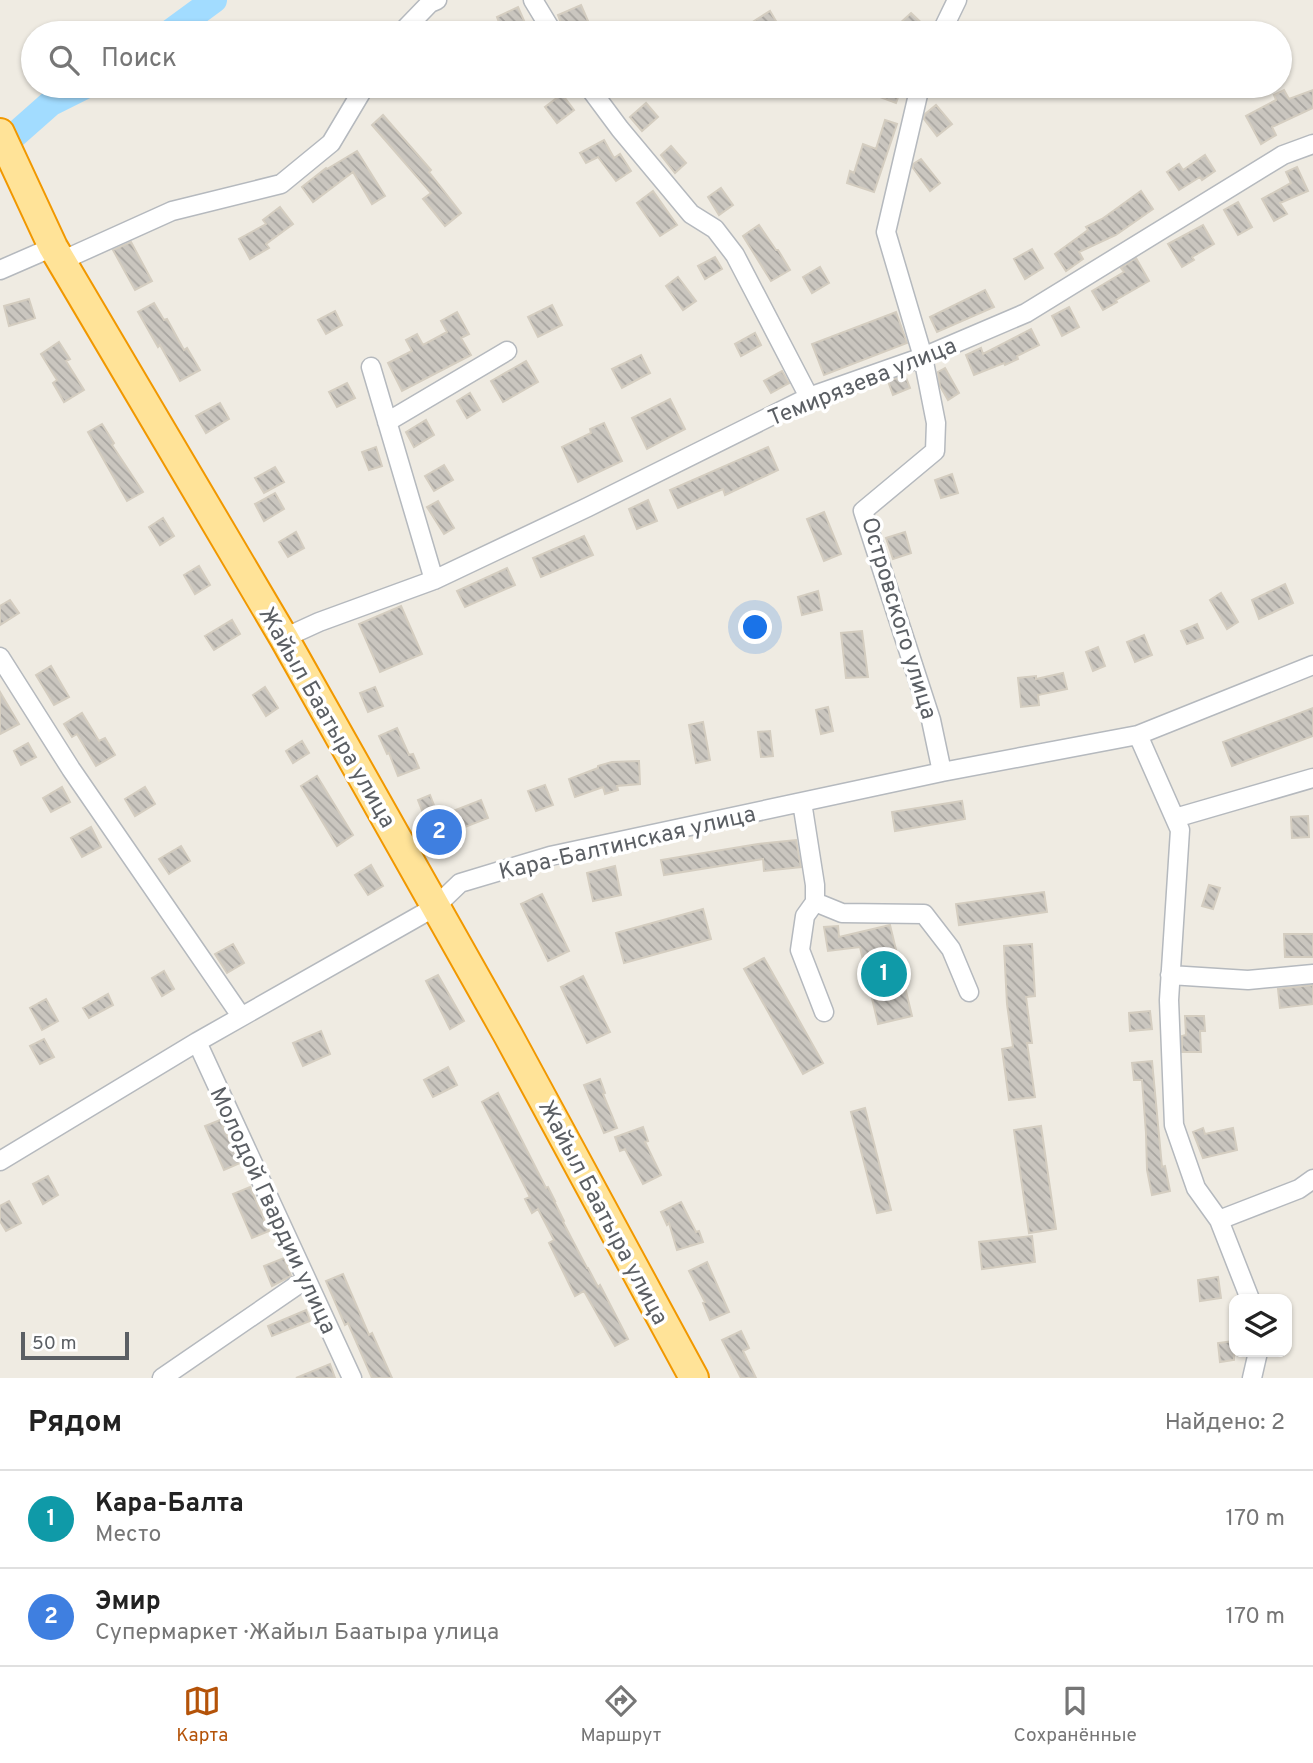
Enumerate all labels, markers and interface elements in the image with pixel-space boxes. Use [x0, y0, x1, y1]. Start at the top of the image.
search box [21, 21, 1292, 98]
icon: search [45, 41, 83, 79]
text: Поиск [101, 43, 177, 76]
street label: Темирязева улица [765, 332, 961, 434]
street label: Островского улица [853, 514, 942, 723]
street label: Жайыл Баатыра улица [251, 603, 401, 834]
your location [738, 610, 772, 644]
street label: Кара-Балтинская улица [496, 801, 759, 888]
pin: 2 [416, 806, 462, 858]
pin: 1 [861, 948, 907, 1000]
street label: Молодой Гвардии улица [202, 1083, 342, 1339]
street label: Жайыл Баатыра улица [530, 1096, 673, 1331]
map controls [1229, 1294, 1292, 1357]
button: layers [1229, 1294, 1292, 1357]
scale bar [21, 1329, 130, 1361]
text: 50 m [32, 1332, 77, 1356]
text: Рядом [28, 1405, 122, 1442]
text: Найдено: 2 [1165, 1409, 1285, 1438]
text: Кара-Балта [95, 1488, 244, 1521]
text: 1 [46, 1505, 56, 1534]
text: 170 m [1226, 1505, 1285, 1534]
text: Место [95, 1521, 161, 1550]
text: Эмир [95, 1586, 161, 1619]
text: 2 [44, 1603, 58, 1632]
text: 170 m [1226, 1603, 1285, 1632]
text: Супермаркет · Жайыл Баатыра улица [95, 1619, 499, 1648]
tab: Карта [176, 1682, 228, 1748]
tab: Маршрут [580, 1682, 661, 1748]
tab: Сохранённые [1014, 1682, 1137, 1748]

